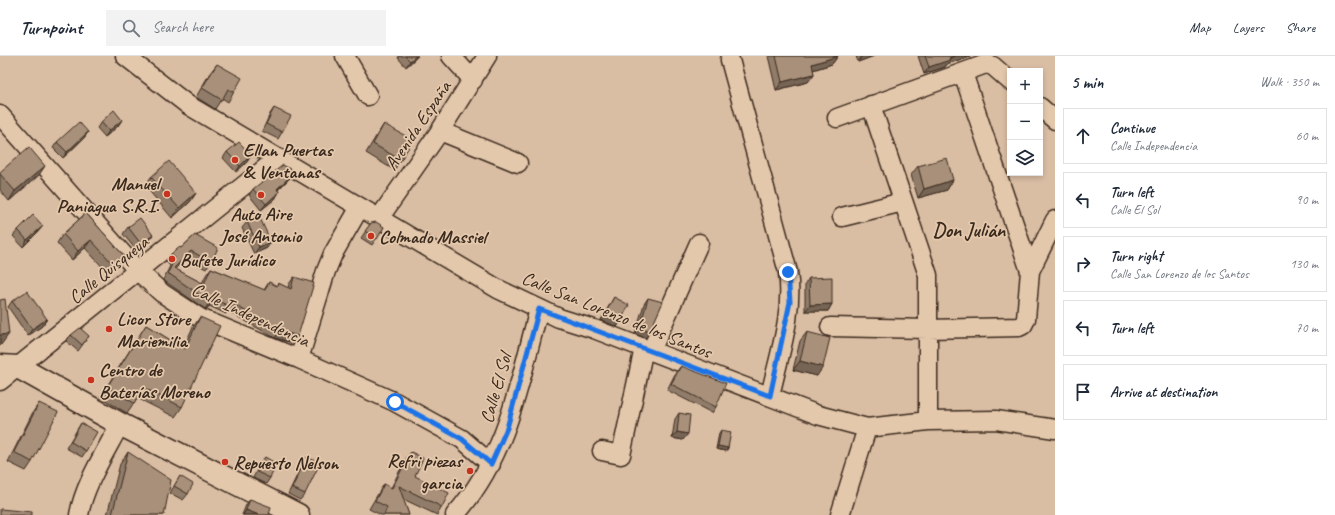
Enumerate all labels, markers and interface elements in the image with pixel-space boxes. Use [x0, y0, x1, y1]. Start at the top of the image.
search box [106, 10, 386, 46]
text: Turnpoint [20, 16, 82, 40]
icon: search [120, 17, 142, 39]
text: Search here [152, 18, 214, 37]
text: Map [1189, 19, 1211, 36]
text: Layers [1233, 19, 1264, 36]
text: Share [1286, 19, 1315, 36]
map controls [1007, 68, 1043, 176]
button: + [1007, 68, 1043, 104]
text: 5 min [1071, 72, 1103, 93]
text: Walk · 350 m [1260, 74, 1319, 90]
street label: Avenida España [379, 75, 457, 175]
button: − [1007, 104, 1043, 140]
text: Continue [1110, 119, 1155, 138]
icon: ahead [1072, 125, 1094, 147]
text: 60 m [1296, 128, 1318, 144]
place label: Ellan Puertas & Ventanas [243, 138, 334, 184]
text: Calle Independencia [1110, 138, 1197, 154]
button: layers [1007, 140, 1043, 176]
marker: Ellan Puertas & Ventanas [230, 155, 240, 165]
place label: Manuel Paniagua S.R.I. [57, 172, 163, 218]
text: Turn left [1110, 183, 1153, 202]
marker: Manuel Paniagua S.R.I. [162, 189, 172, 199]
icon: left [1072, 189, 1094, 211]
marker: Auto Aire José Antonio [256, 190, 266, 200]
text: 90 m [1296, 192, 1318, 208]
place label: Auto Aire José Antonio [219, 202, 303, 248]
text: Calle El Sol [1110, 202, 1159, 218]
district label: Don Julián [933, 218, 1006, 243]
place label: Colmado Massiel [379, 225, 490, 249]
street label: Calle Quisqueya [64, 229, 155, 309]
marker: Colmado Massiel [366, 231, 376, 241]
text: Turn right [1110, 247, 1163, 266]
place label: Bufete Jurídico [180, 248, 277, 272]
icon: right [1072, 253, 1094, 275]
marker: Bufete Jurídico [167, 254, 177, 264]
text: 130 m [1290, 256, 1318, 272]
route end [779, 263, 797, 281]
street label: Calle San Lorenzo de los Santos [518, 266, 716, 365]
text: Calle San Lorenzo de los Santos [1110, 266, 1249, 282]
street label: Calle Independencia [188, 277, 315, 353]
place label: Licor Store Mariemilia [117, 307, 192, 353]
icon: left [1072, 317, 1094, 339]
text: Turn left [1110, 319, 1153, 338]
text: 70 m [1296, 320, 1318, 336]
marker: Licor Store Mariemilia [104, 324, 114, 334]
street label: Calle El Sol [475, 347, 518, 426]
place label: Centro de Baterías Moreno [99, 358, 211, 404]
marker: Centro de Baterías Moreno [86, 375, 96, 385]
icon: arrive [1072, 381, 1094, 403]
text: Arrive at destination [1110, 383, 1217, 402]
route start [386, 393, 404, 411]
place label: Refri piezas garcia [387, 449, 464, 495]
place label: Repuesto Nelson [233, 451, 339, 475]
marker: Repuesto Nelson [220, 457, 230, 467]
marker: Refri piezas garcia [465, 466, 475, 476]

